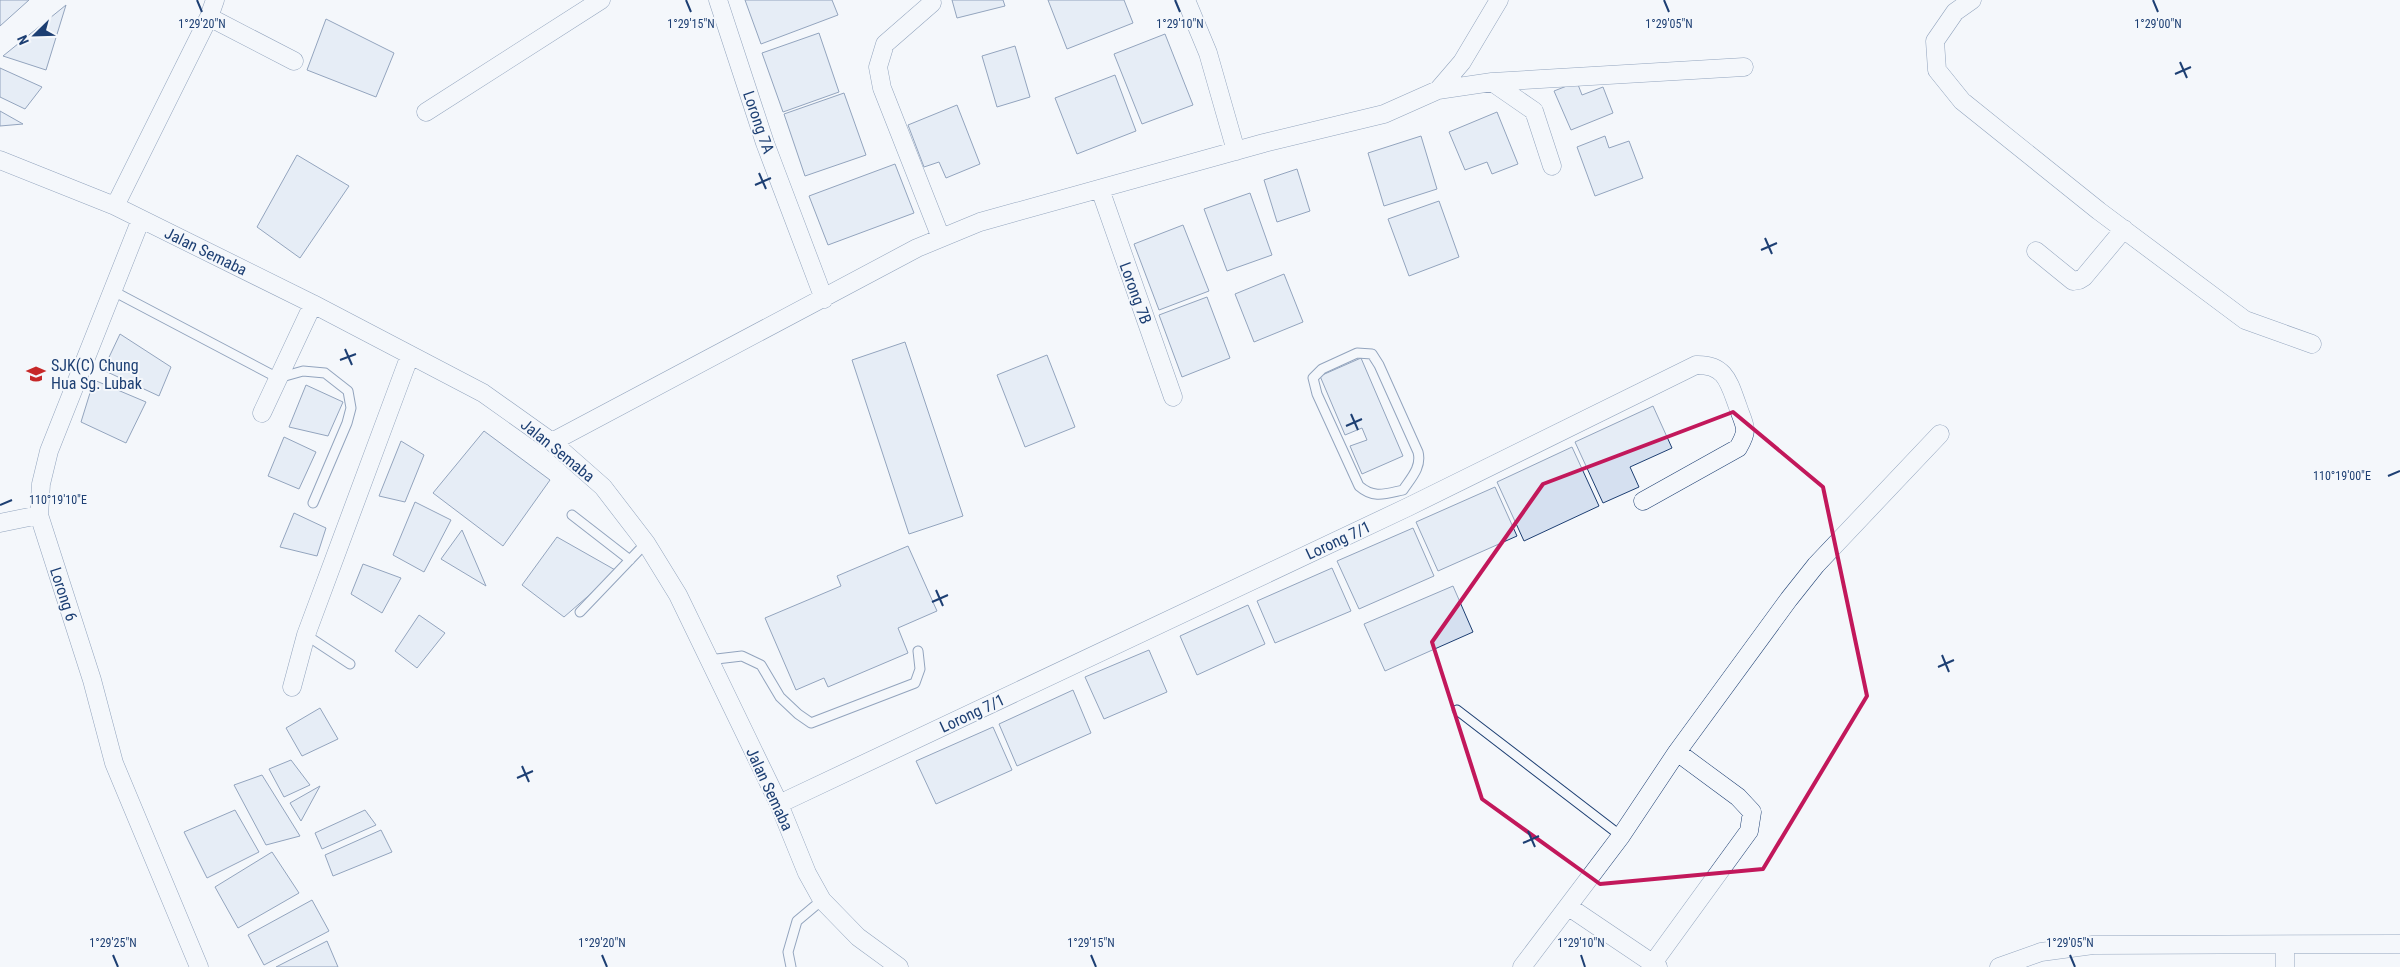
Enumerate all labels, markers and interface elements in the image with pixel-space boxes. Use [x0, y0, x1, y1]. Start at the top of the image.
north arrow [10, 10, 60, 60]
text: 1°29'20"N [178, 17, 226, 31]
text: 1°29'15"N [667, 17, 715, 31]
text: 1°29'10"N [1156, 17, 1204, 31]
text: 1°29'05"N [1645, 17, 1693, 31]
text: 1°29'00"N [2134, 17, 2182, 31]
text: N [14, 33, 32, 47]
street label: Lorong 7A [739, 88, 778, 156]
street label: Jalan Semaba [162, 223, 250, 280]
street label: Lorong 7B [1116, 260, 1155, 327]
place label: SJK(C) Chung Hua Sg. Lubak [51, 356, 143, 393]
school or university icon: SJK(C) Chung Hua Sg. Lubak [25, 363, 47, 385]
street label: Jalan Semaba [517, 415, 598, 486]
text: 110°19'00"E [2313, 469, 2371, 483]
text: 110°19'10"E [29, 493, 87, 507]
street label: Lorong 7/1 [1303, 517, 1374, 564]
street label: Lorong 6 [46, 565, 81, 624]
street label: Lorong 7/1 [937, 690, 1008, 737]
street label: Jalan Semaba [742, 745, 797, 834]
text: 1°29'25"N [89, 936, 137, 950]
text: 1°29'20"N [578, 936, 626, 950]
text: 1°29'15"N [1067, 936, 1115, 950]
text: 1°29'10"N [1557, 936, 1605, 950]
text: 1°29'05"N [2046, 936, 2094, 950]

